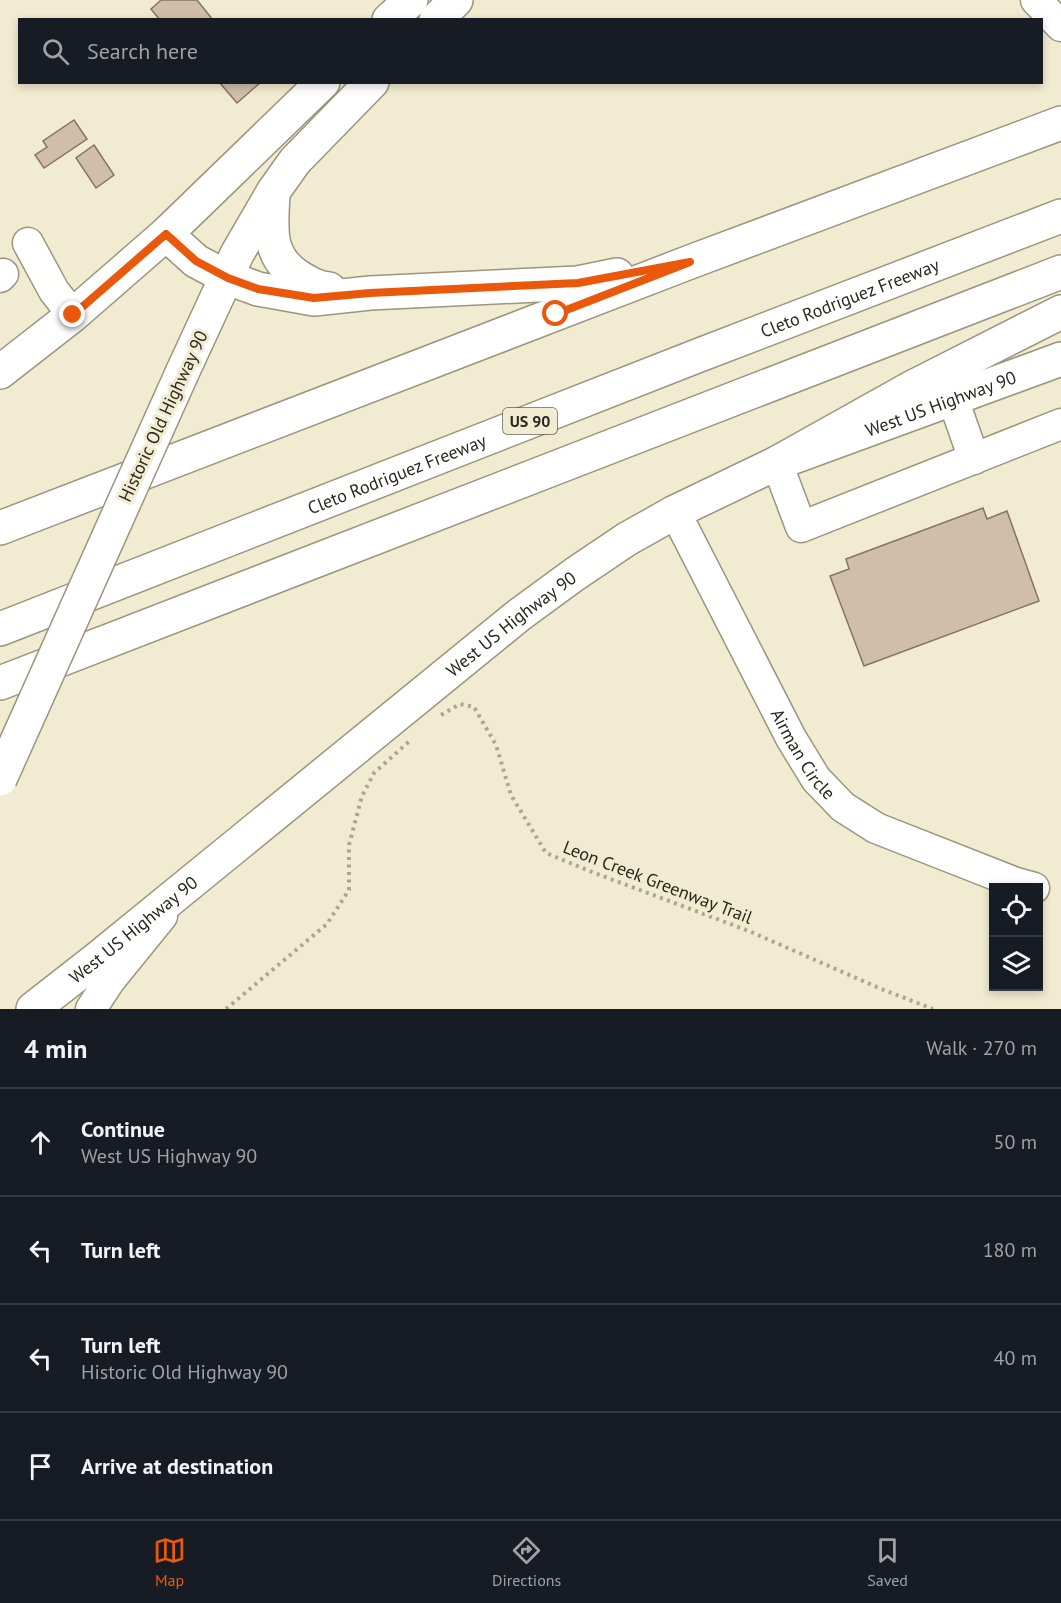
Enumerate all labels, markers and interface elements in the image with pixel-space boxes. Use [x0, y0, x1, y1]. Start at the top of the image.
search box [18, 18, 1043, 84]
icon: search [39, 35, 72, 68]
text: Search here [87, 37, 198, 65]
street label: Cleto Rodriguez Freeway [757, 252, 943, 342]
route start [542, 300, 568, 326]
route end [59, 301, 85, 327]
street label: Historic Old Highway 90 [113, 327, 213, 505]
street label: West US Highway 90 [862, 365, 1019, 441]
road number: US 90 [503, 408, 557, 434]
street label: Cleto Rodriguez Freeway [304, 428, 490, 519]
street label: West US Highway 90 [441, 566, 581, 681]
street label: Airman Circle [766, 704, 841, 804]
street label: Leon Creek Greenway Trail [560, 835, 757, 929]
street label: West US Highway 90 [64, 870, 202, 988]
map controls [989, 883, 1043, 991]
button: locate [989, 883, 1043, 937]
button: layers [989, 937, 1043, 991]
text: 4 min [24, 1032, 87, 1065]
text: Walk · 270 m [926, 1035, 1037, 1061]
text: Continue [81, 1115, 165, 1143]
icon: ahead [24, 1126, 57, 1159]
text: 50 m [994, 1129, 1037, 1155]
text: West US Highway 90 [81, 1143, 257, 1169]
icon: left [24, 1234, 57, 1267]
text: Turn left [81, 1236, 161, 1264]
text: 180 m [983, 1237, 1037, 1263]
text: Turn left [81, 1331, 161, 1359]
icon: left [24, 1342, 57, 1375]
text: 40 m [994, 1345, 1037, 1371]
text: Historic Old Highway 90 [81, 1359, 288, 1385]
icon: arrive [24, 1450, 57, 1483]
text: Arrive at destination [81, 1452, 273, 1480]
tab: Map [153, 1534, 186, 1590]
tab: Directions [492, 1534, 561, 1590]
tab: Saved [867, 1534, 908, 1590]

